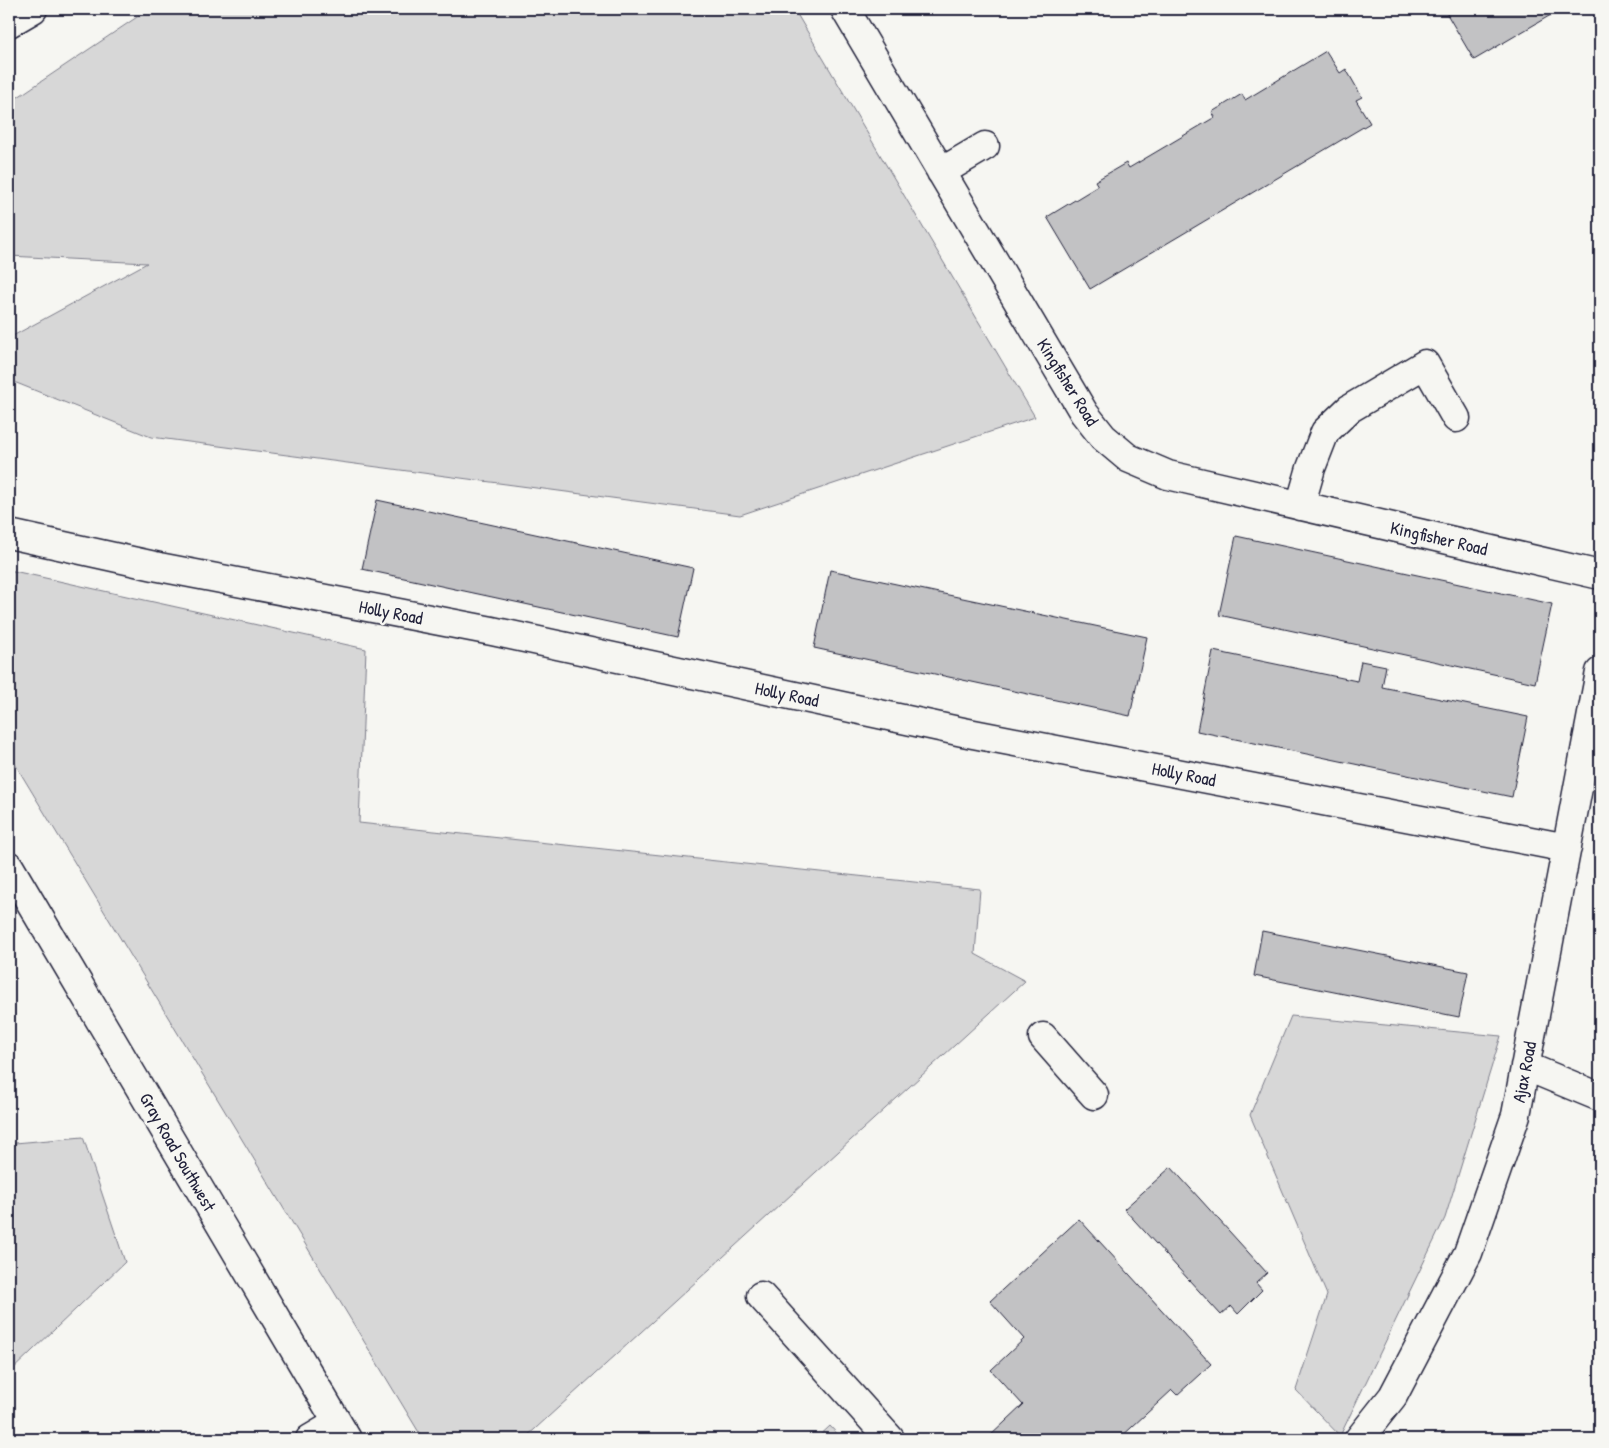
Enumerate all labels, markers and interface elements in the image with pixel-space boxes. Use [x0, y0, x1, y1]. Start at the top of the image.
street label: Kingfisher Road [1031, 333, 1105, 431]
street label: Kingfisher Road [1388, 515, 1490, 561]
street label: Holly Road [357, 594, 425, 630]
street label: Holly Road [753, 675, 821, 713]
street label: Holly Road [1150, 756, 1218, 792]
street label: Ajax Road [1506, 1039, 1542, 1105]
street label: Gray Road Southwest [134, 1088, 223, 1217]

